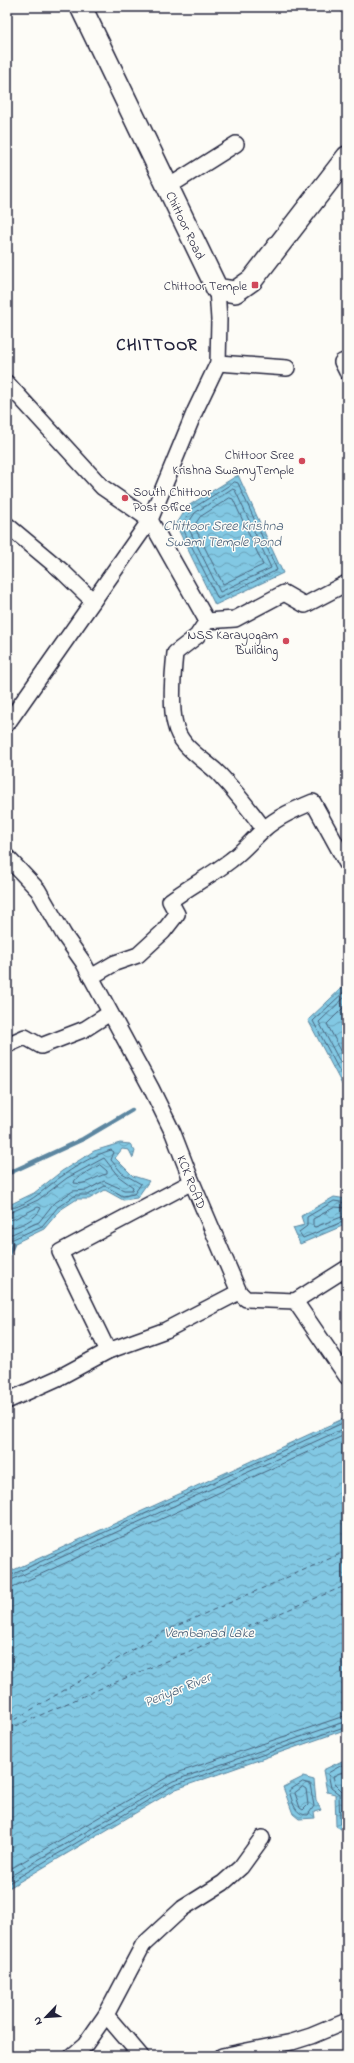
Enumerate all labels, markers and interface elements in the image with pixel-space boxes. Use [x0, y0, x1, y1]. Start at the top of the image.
street label: Chittoor Road [160, 188, 210, 263]
place label: Chittoor Temple [164, 277, 247, 296]
marker: Chittoor Temple [250, 280, 260, 290]
district label: CHITTOOR [116, 333, 198, 358]
place label: Chittoor Sree Krishna SwamyTemple [173, 446, 294, 481]
marker: Chittoor Sree Krishna SwamyTemple [297, 456, 307, 466]
place label: South Chittoor Post Office [133, 483, 212, 517]
marker: South Chittoor Post Office [120, 493, 130, 503]
water label: Chittoor Sree Krishna Swami Temple Pond [163, 516, 283, 553]
place label: NSS Karayogam Building [188, 626, 278, 661]
marker: NSS Karayogam Building [281, 636, 291, 646]
street label: KCK ROAD [172, 1153, 210, 1212]
water label: Vembanad Lake [164, 1623, 255, 1644]
water label: Periyar River [141, 1667, 216, 1713]
north arrow [26, 1997, 66, 2037]
text: N [29, 2014, 47, 2028]

